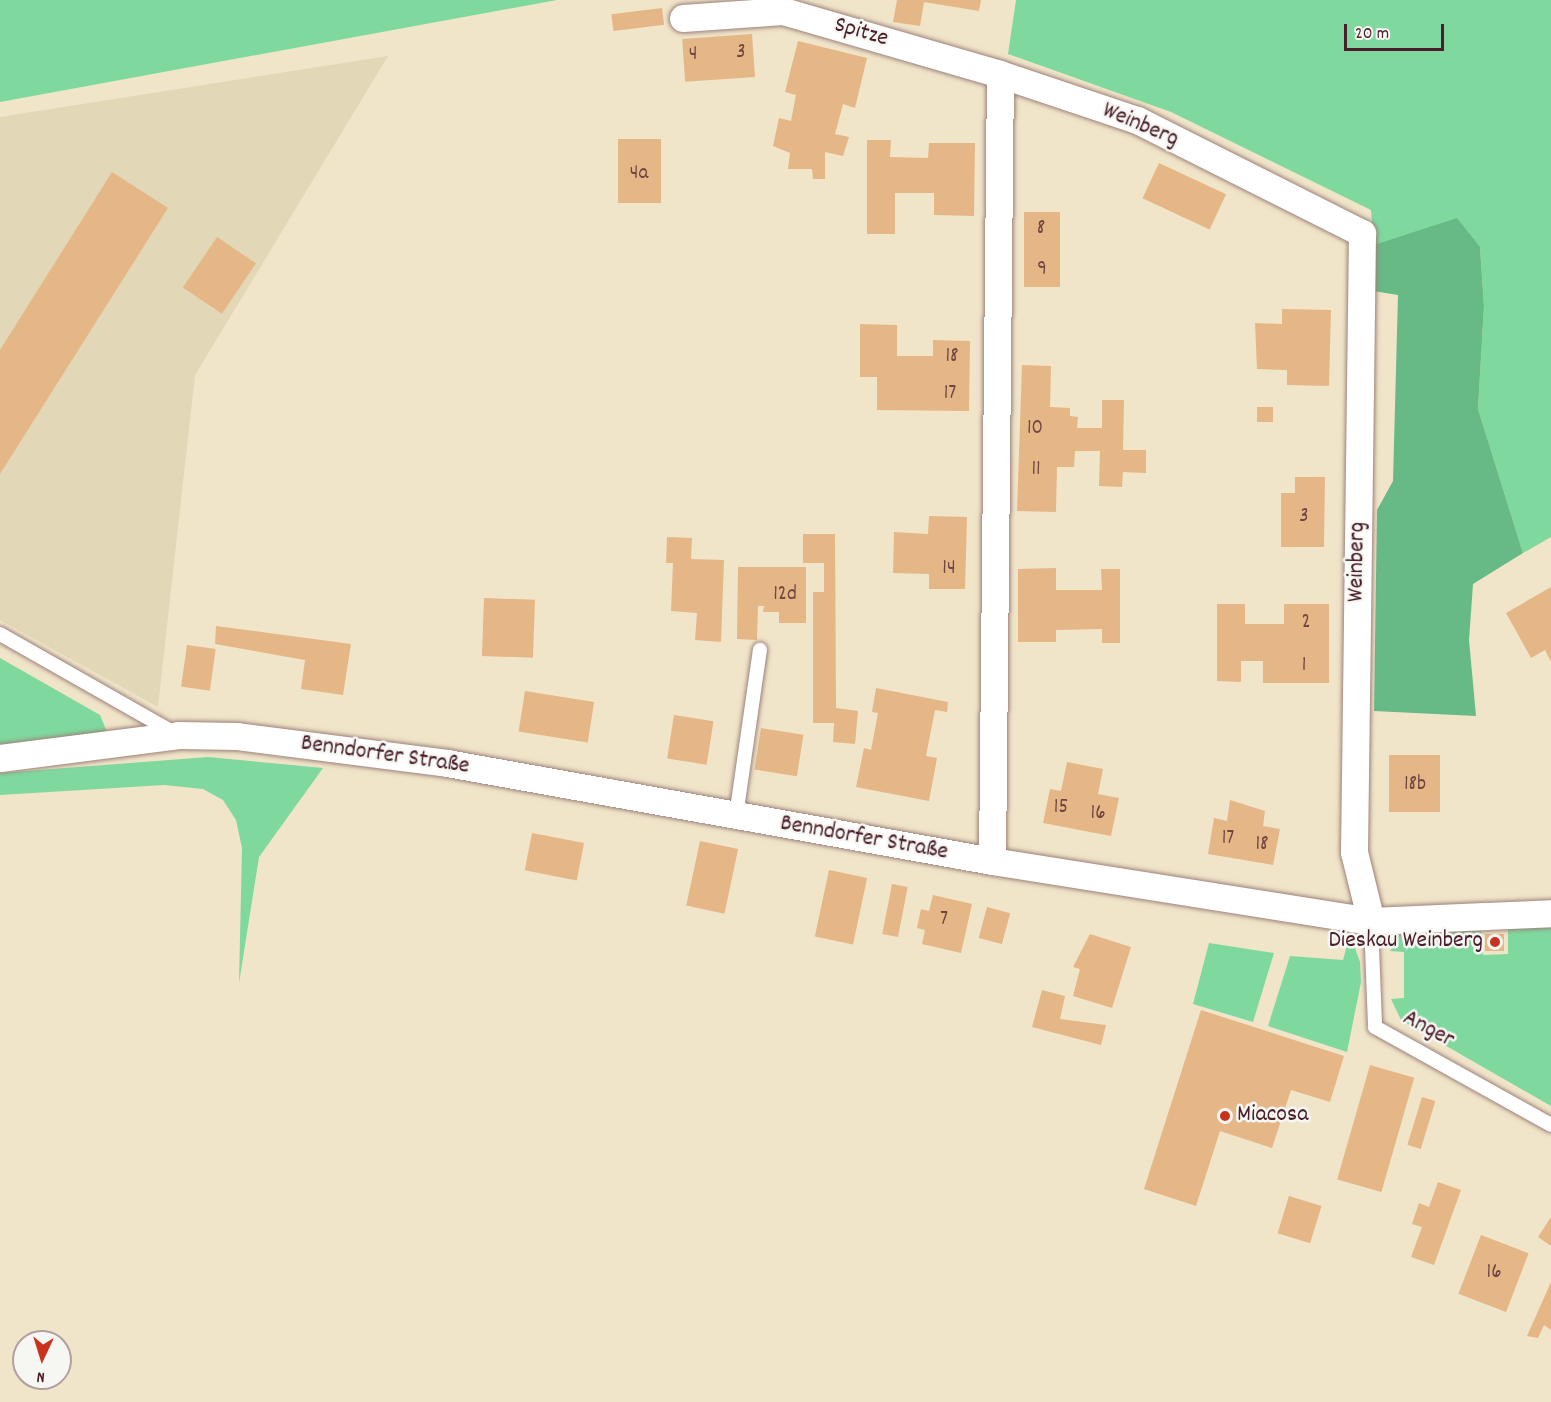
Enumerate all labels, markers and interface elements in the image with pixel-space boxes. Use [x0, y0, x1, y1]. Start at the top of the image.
street label: Spitze [831, 12, 891, 54]
scale bar [1347, 12, 1448, 50]
text: 20 m [1355, 22, 1389, 47]
house number: 3 [736, 40, 746, 66]
house number: 4 [689, 42, 697, 68]
street label: Weinberg [1097, 97, 1183, 155]
house number: 4a [630, 161, 648, 187]
house number: 8 [1037, 216, 1045, 242]
house number: 9 [1037, 257, 1047, 283]
house number: 18 [945, 344, 959, 370]
house number: 17 [944, 381, 956, 407]
house number: 10 [1027, 416, 1043, 442]
house number: 11 [1031, 457, 1041, 483]
house number: 3 [1299, 504, 1309, 530]
street label: Weinberg [1343, 522, 1373, 602]
house number: 14 [942, 556, 956, 582]
house number: 12d [773, 582, 797, 608]
house number: 2 [1301, 610, 1311, 636]
house number: 1 [1302, 653, 1306, 679]
street label: Benndorfer Straße [299, 730, 471, 782]
house number: 18b [1404, 772, 1426, 798]
house number: 15 [1054, 795, 1068, 821]
house number: 16 [1091, 801, 1105, 827]
street label: Benndorfer Straße [778, 810, 950, 868]
house number: 17 [1222, 826, 1234, 852]
house number: 18 [1255, 832, 1269, 858]
house number: 7 [940, 907, 948, 933]
place label: Dieskau Weinberg [1328, 928, 1483, 956]
marker: Dieskau Weinberg [1488, 935, 1502, 949]
street label: Anger [1397, 1005, 1459, 1055]
place label: Miacosa [1237, 1102, 1308, 1130]
marker: Miacosa [1218, 1109, 1232, 1123]
house number: 16 [1487, 1260, 1501, 1286]
north arrow [12, 1330, 72, 1390]
text: N [36, 1365, 46, 1388]

